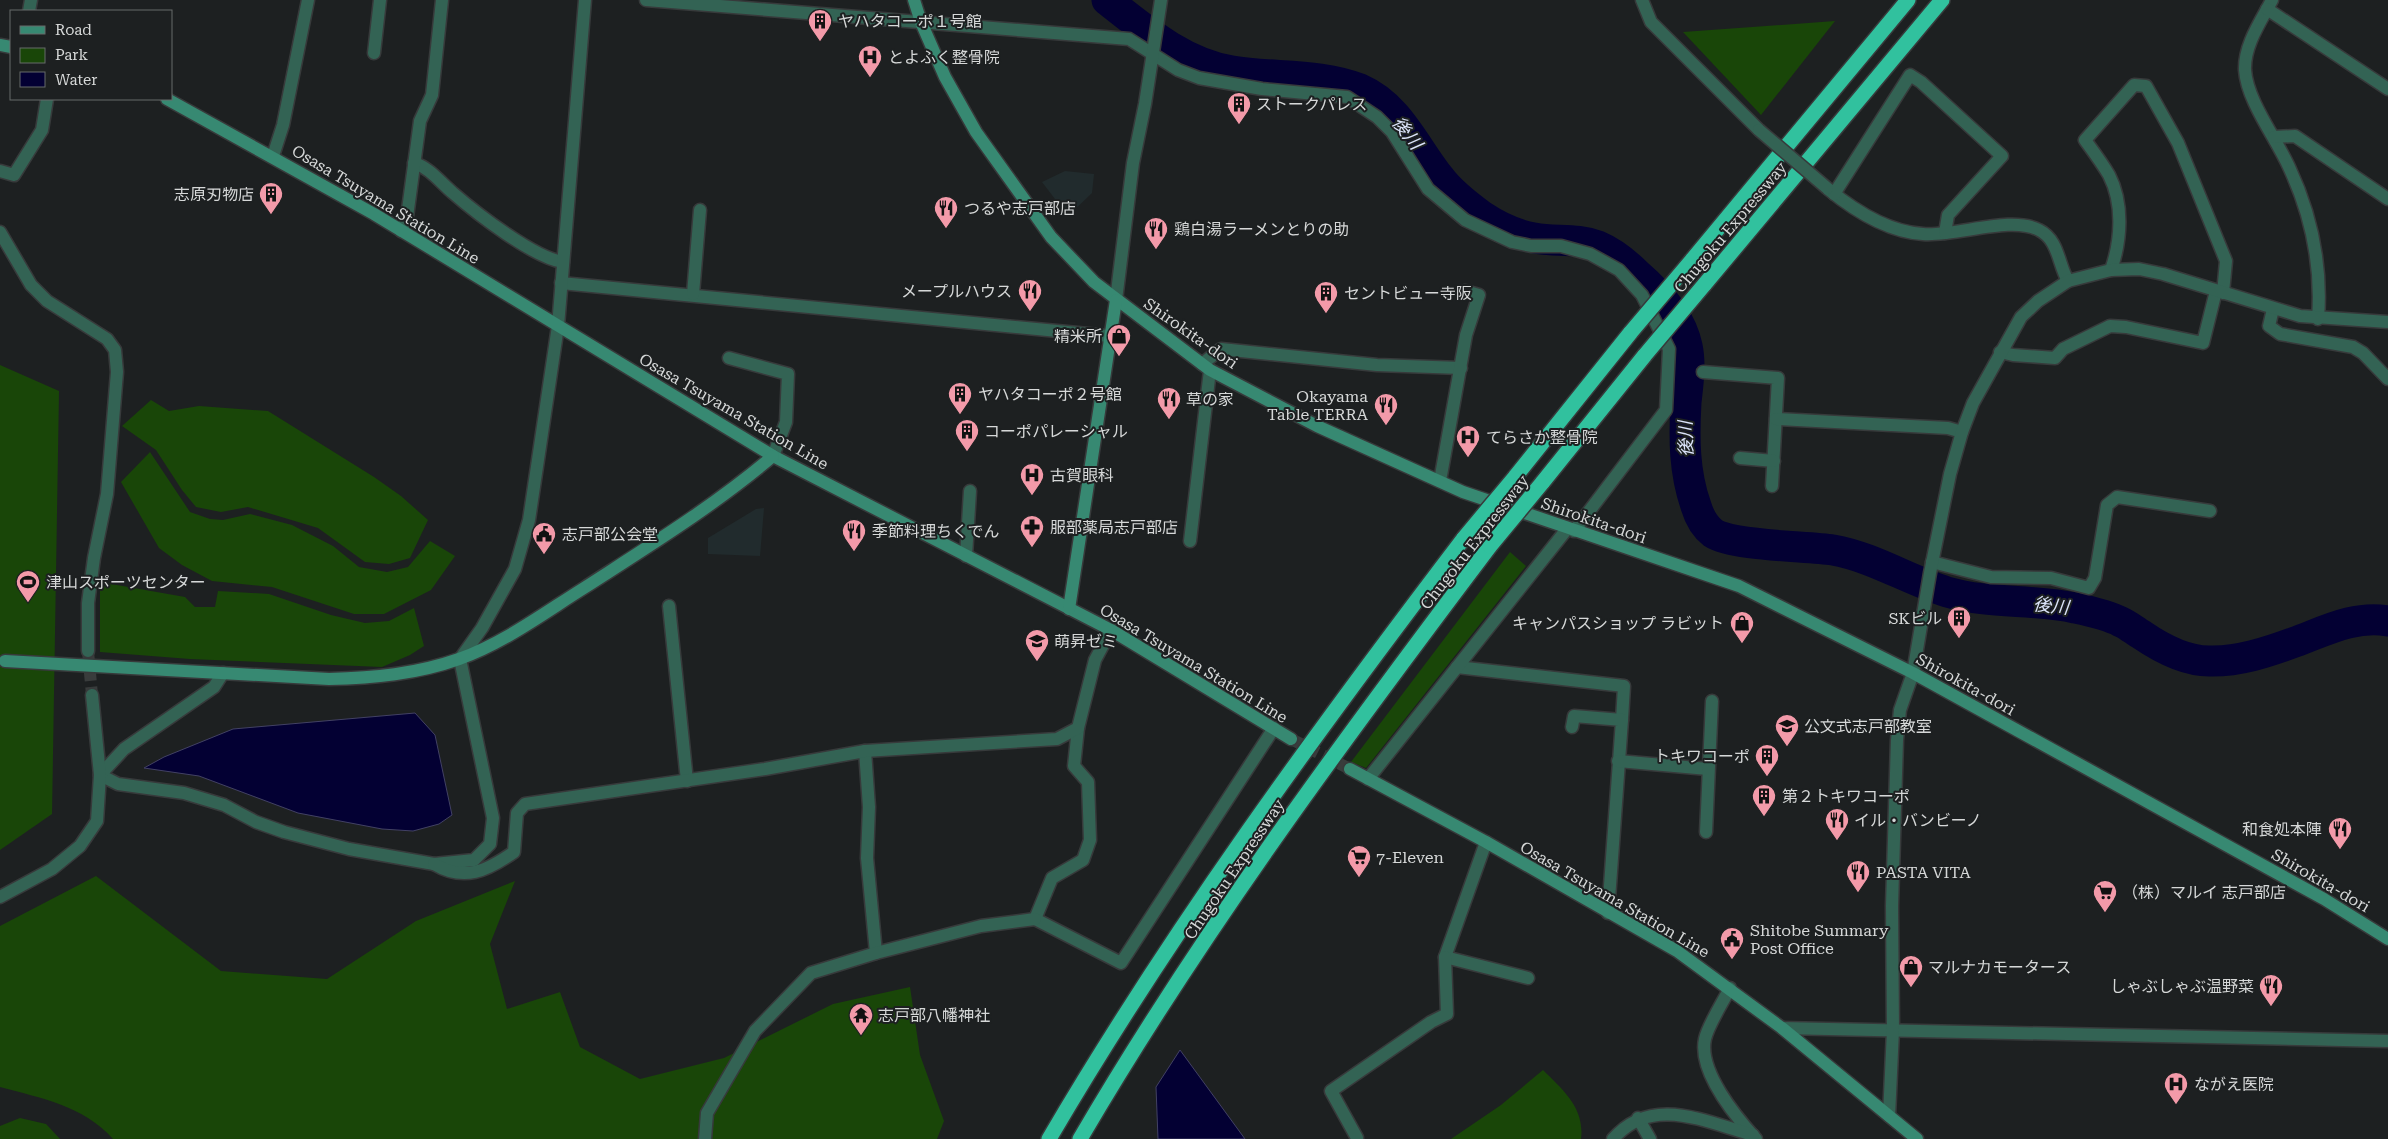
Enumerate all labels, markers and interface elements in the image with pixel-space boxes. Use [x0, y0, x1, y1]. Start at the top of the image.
building icon: ヤハタコーポ１号館 [807, 8, 833, 42]
legend [10, 10, 172, 100]
place label: ヤハタコーポ１号館 [838, 12, 982, 31]
text: Road [55, 21, 92, 39]
hospital icon: とよふく整骨院 [857, 44, 883, 78]
text: Park [55, 46, 89, 64]
place label: とよふく整骨院 [888, 48, 1000, 67]
text: Water [55, 71, 97, 89]
building icon: ストークパレス [1226, 91, 1252, 125]
place label: ストークパレス [1256, 95, 1367, 114]
water label: 後川 [1388, 112, 1428, 155]
street label: Osasa Tsuyama Station Line [289, 141, 483, 268]
street label: Chugoku Expressway [1670, 158, 1791, 297]
building icon: 志原刃物店 [258, 181, 284, 215]
place label: 志原刃物店 [174, 185, 254, 204]
restaurant icon: つるや志戸部店 [933, 195, 959, 229]
place label: つるや志戸部店 [964, 199, 1076, 218]
restaurant icon: 鶏白湯ラーメンとりの助 [1143, 216, 1169, 250]
place label: 鶏白湯ラーメンとりの助 [1174, 220, 1349, 239]
restaurant icon: メープルハウス [1017, 278, 1043, 312]
building icon: セントビュー寺阪 [1313, 280, 1339, 314]
place label: メープルハウス [901, 282, 1012, 301]
place label: セントビュー寺阪 [1344, 284, 1472, 303]
street label: Shirokita-dori [1140, 294, 1241, 373]
shop icon: 精米所 [1106, 323, 1132, 357]
place label: 精米所 [1054, 327, 1102, 346]
street label: Osasa Tsuyama Station Line [636, 349, 832, 474]
building icon: ヤハタコーポ２号館 [947, 381, 973, 415]
place label: ヤハタコーポ２号館 [978, 385, 1122, 404]
restaurant icon: 草の家 [1156, 386, 1182, 420]
place label: Okayama Table TERRA [1267, 387, 1369, 424]
place label: 草の家 [1186, 390, 1234, 409]
restaurant icon: Okayama Table TERRA [1373, 392, 1399, 426]
building icon: コーポパレーシャル [954, 418, 980, 452]
water label: 後川 [1674, 419, 1697, 457]
place label: コーポパレーシャル [984, 422, 1128, 441]
hospital icon: てらさか整骨院 [1455, 424, 1481, 458]
place label: てらさか整骨院 [1486, 428, 1598, 447]
hospital icon: 古賀眼科 [1019, 462, 1045, 496]
place label: 古賀眼科 [1050, 466, 1114, 485]
street label: Chugoku Expressway [1416, 471, 1533, 613]
street label: Shirokita-dori [1539, 494, 1649, 547]
pharmacy icon: 服部薬局志戸部店 [1019, 514, 1045, 548]
restaurant icon: 季節料理ちくでん [841, 518, 867, 552]
place label: 服部薬局志戸部店 [1050, 518, 1178, 537]
public building icon: 志戸部公会堂 [531, 521, 557, 555]
place label: 季節料理ちくでん [872, 522, 1000, 541]
place label: 志戸部公会堂 [562, 525, 658, 544]
sports icon: 津山スポーツセンター [15, 569, 41, 603]
place label: 津山スポーツセンター [46, 573, 206, 592]
water label: 後川 [2032, 593, 2072, 618]
street label: Osasa Tsuyama Station Line [1097, 600, 1291, 727]
building icon: SKビル [1946, 605, 1972, 639]
place label: SKビル [1888, 609, 1942, 628]
shop icon: キャンパスショップ ラビット [1729, 610, 1755, 644]
place label: キャンパスショップ ラビット [1512, 614, 1724, 633]
school or university icon: 萌昇ゼミ [1024, 628, 1050, 662]
place label: 萌昇ゼミ [1054, 632, 1118, 651]
street label: Shirokita-dori [1913, 649, 2019, 719]
school or university icon: 公文式志戸部教室 [1774, 713, 1800, 747]
place label: 公文式志戸部教室 [1804, 717, 1932, 736]
building icon: トキワコーポ [1754, 743, 1780, 777]
place label: トキワコーポ [1654, 747, 1750, 766]
building icon: 第２トキワコーポ [1751, 783, 1777, 817]
place label: 第２トキワコーポ [1782, 787, 1910, 806]
street label: Chugoku Expressway [1180, 795, 1289, 943]
restaurant icon: イル・バンビーノ [1824, 807, 1850, 841]
place label: イル・バンビーノ [1854, 811, 1982, 830]
restaurant icon: 和食処本陣 [2327, 816, 2353, 850]
place label: 和食処本陣 [2242, 820, 2322, 839]
street label: Osasa Tsuyama Station Line [1517, 837, 1713, 962]
supermarket icon: 7-Eleven [1346, 844, 1372, 878]
street label: Shirokita-dori [2268, 845, 2373, 916]
place label: 7-Eleven [1376, 848, 1444, 867]
restaurant icon: PASTA VITA [1845, 859, 1871, 893]
place label: PASTA VITA [1876, 863, 1972, 882]
supermarket icon: （株）マルイ 志戸部店 [2092, 879, 2118, 913]
place label: （株）マルイ 志戸部店 [2122, 883, 2286, 902]
place label: Shitobe Summary Post Office [1750, 921, 1889, 958]
public building icon: Shitobe Summary Post Office [1719, 926, 1745, 960]
shop icon: マルナカモータース [1898, 954, 1924, 988]
place label: マルナカモータース [1928, 958, 2071, 977]
restaurant icon: しゃぶしゃぶ温野菜 [2258, 973, 2284, 1007]
place label: しゃぶしゃぶ温野菜 [2110, 977, 2254, 996]
temple icon: 志戸部八幡神社 [848, 1002, 874, 1036]
place label: 志戸部八幡神社 [878, 1006, 990, 1025]
hospital icon: ながえ医院 [2163, 1071, 2189, 1105]
place label: ながえ医院 [2194, 1075, 2274, 1094]

